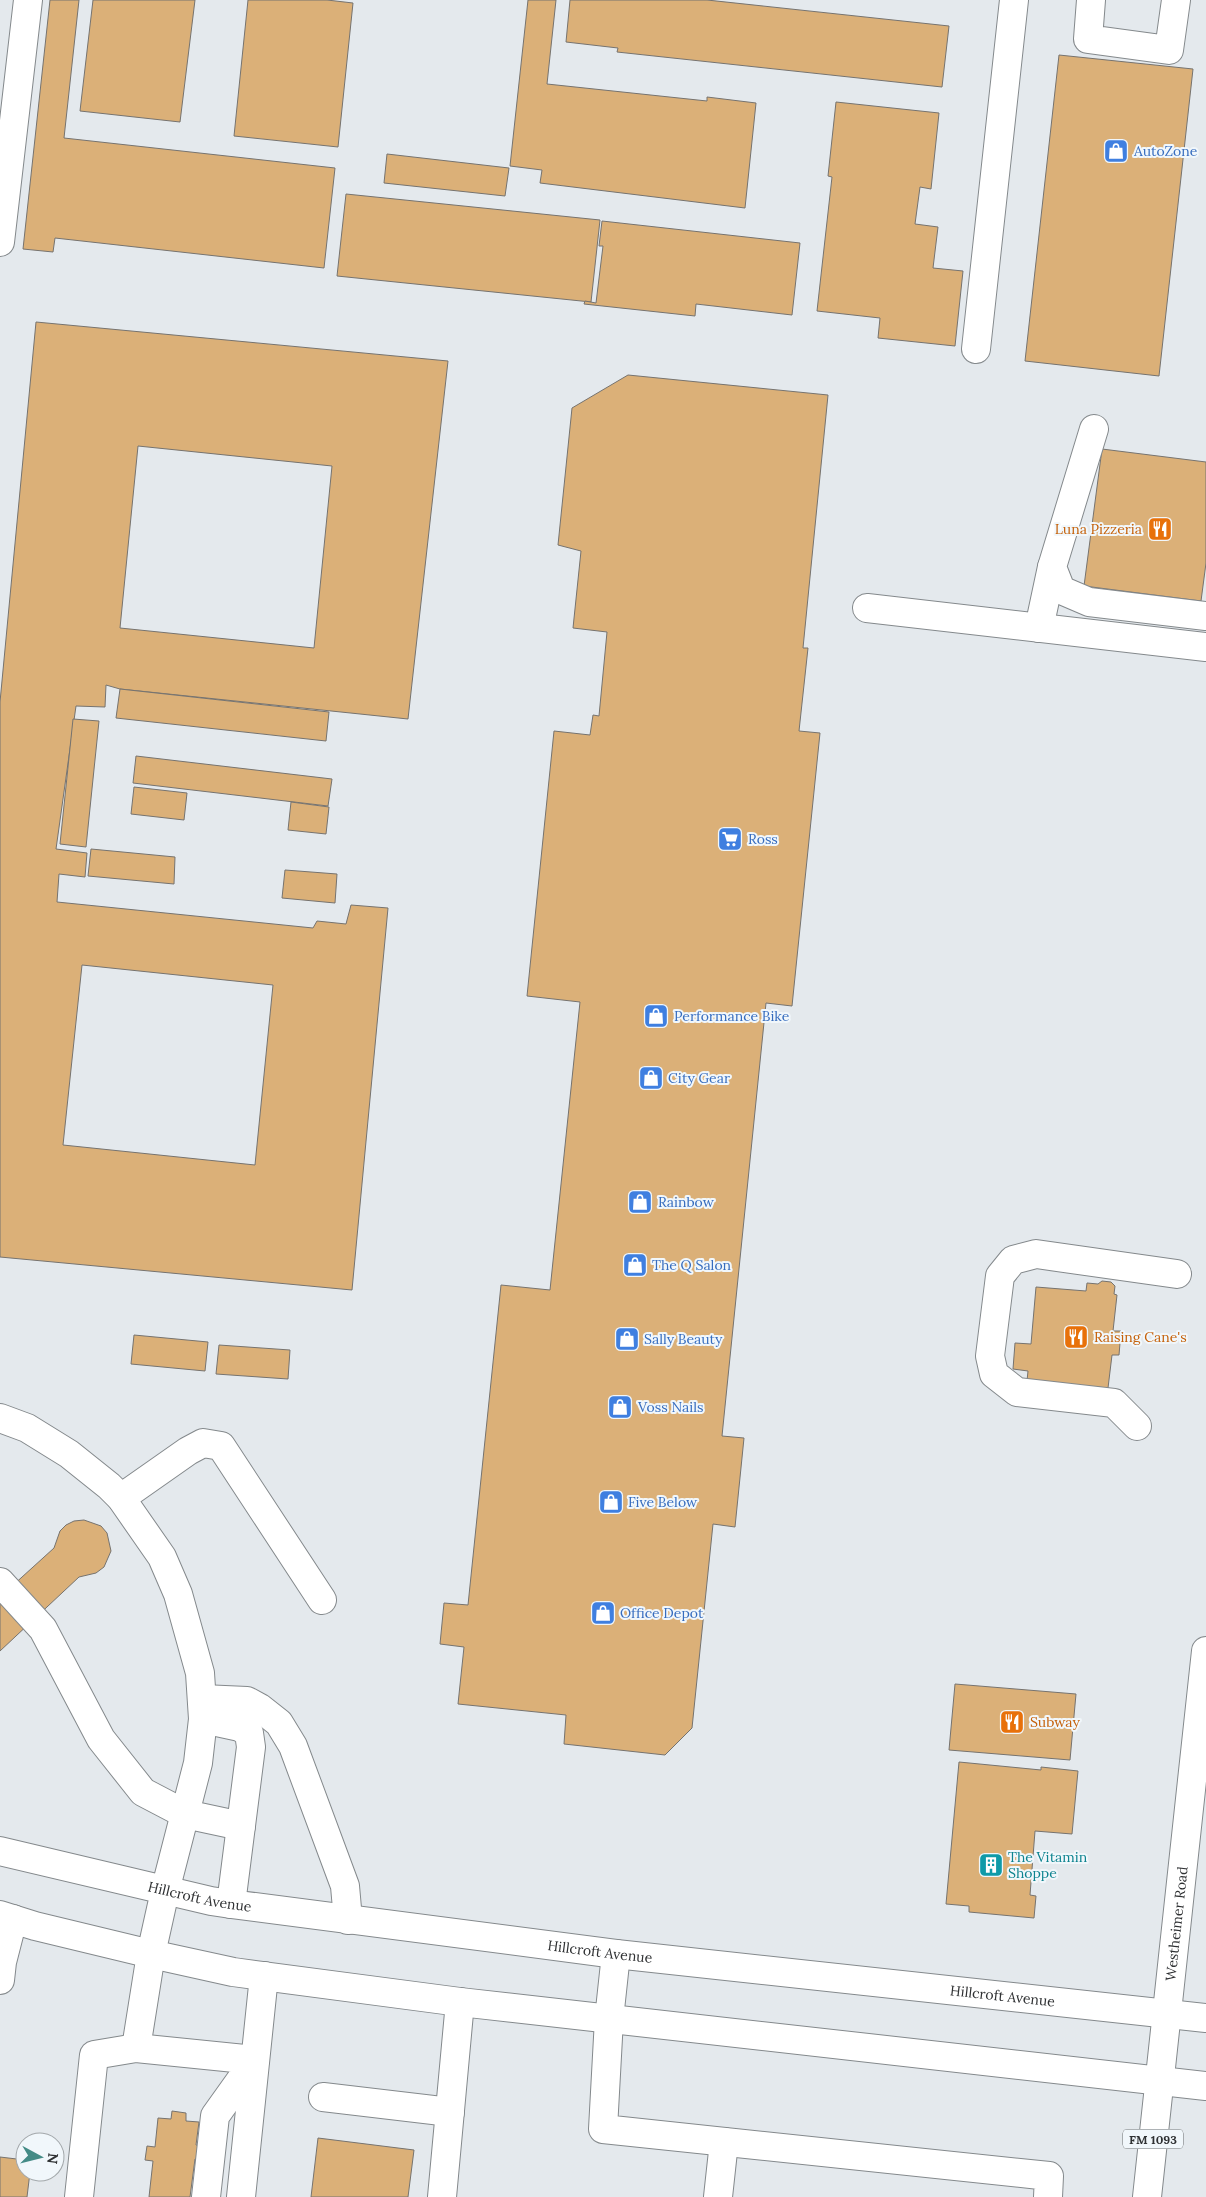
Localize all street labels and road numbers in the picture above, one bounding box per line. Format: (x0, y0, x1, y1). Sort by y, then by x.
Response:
street label: Westheimer Road (1161, 1865, 1192, 1982)
street label: Hillcroft Avenue (146, 1877, 253, 1916)
street label: Hillcroft Avenue (546, 1936, 654, 1967)
street label: Hillcroft Avenue (949, 1981, 1056, 2011)
road number: FM 1093 (1123, 2130, 1183, 2148)

